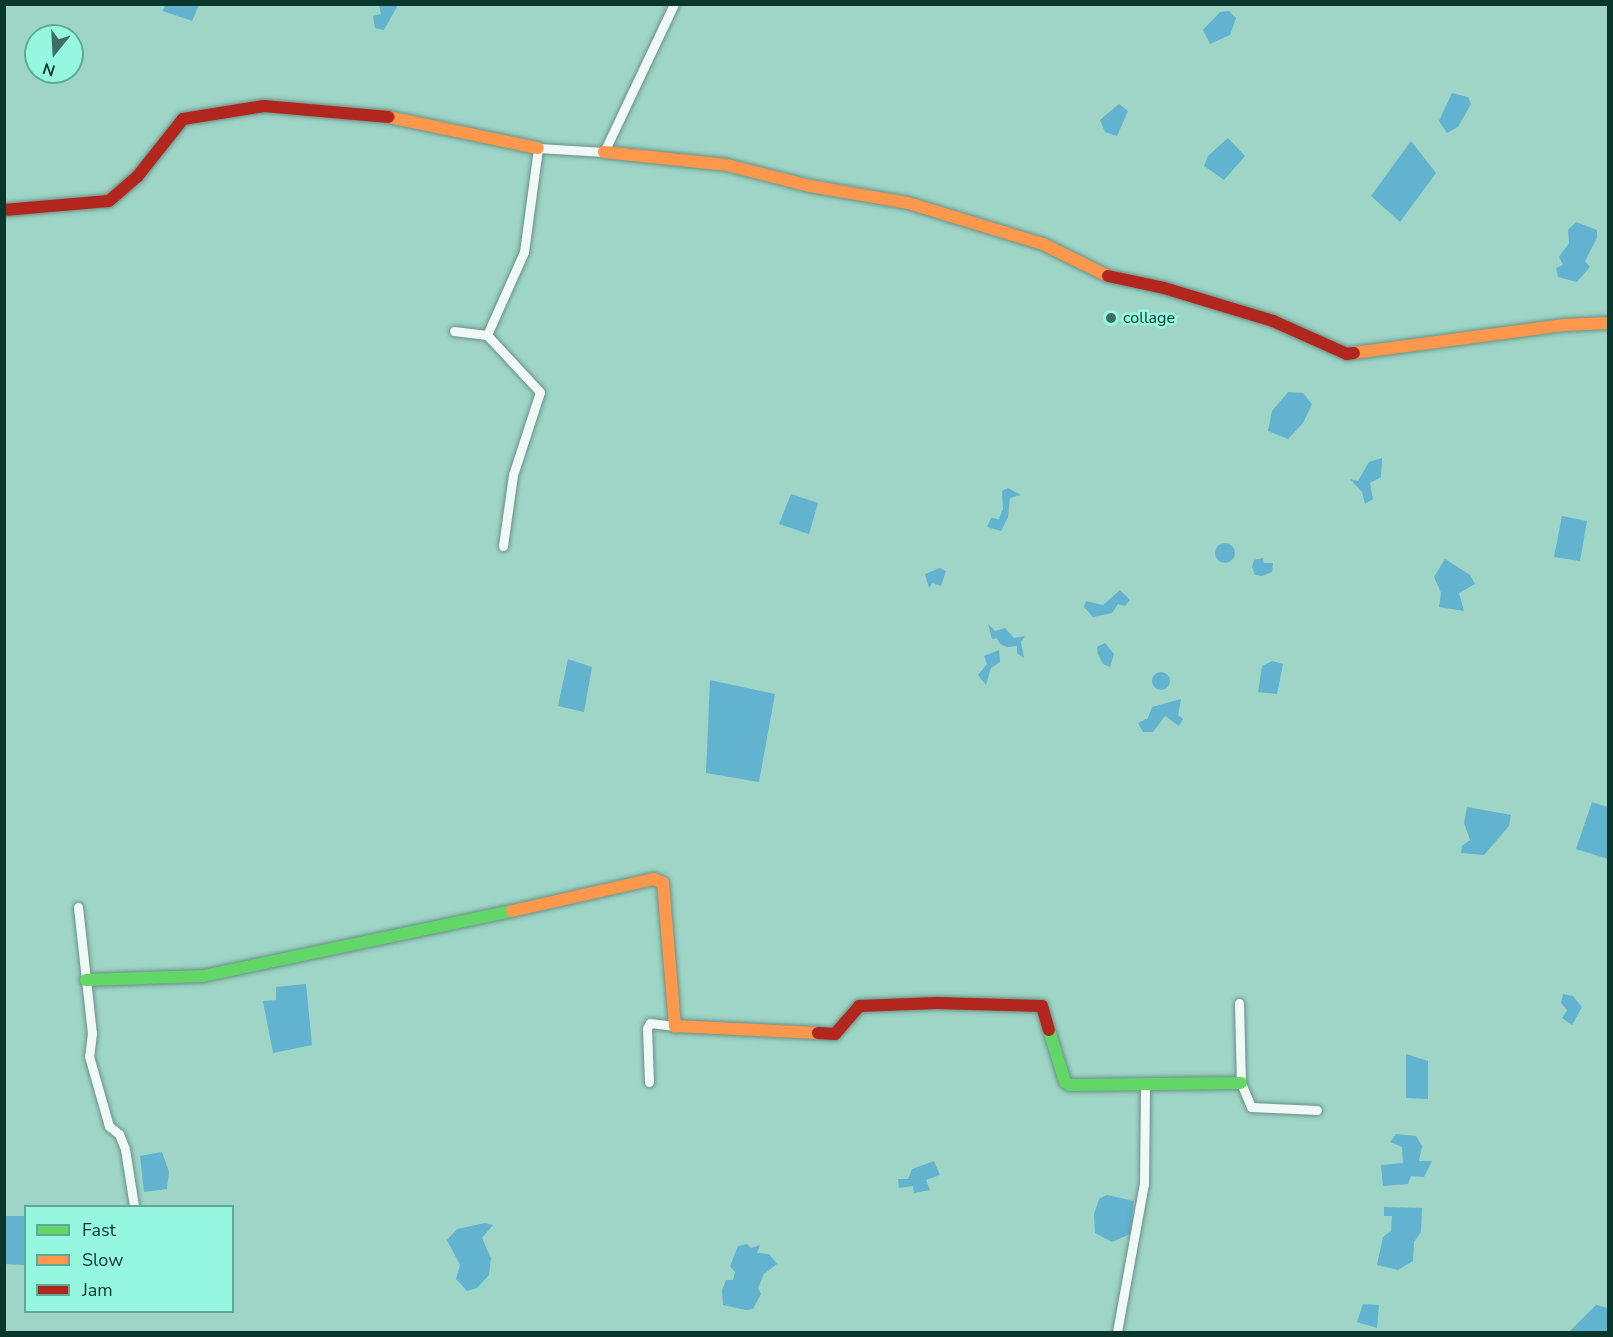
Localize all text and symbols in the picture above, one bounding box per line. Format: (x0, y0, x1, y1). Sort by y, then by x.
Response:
north arrow (24, 24, 84, 84)
text: N (40, 57, 58, 82)
place label: collage (1123, 308, 1175, 328)
marker: collage (1104, 311, 1118, 325)
legend (24, 1205, 234, 1313)
text: Fast (82, 1218, 116, 1242)
text: Slow (82, 1248, 123, 1272)
text: Jam (82, 1278, 113, 1302)

